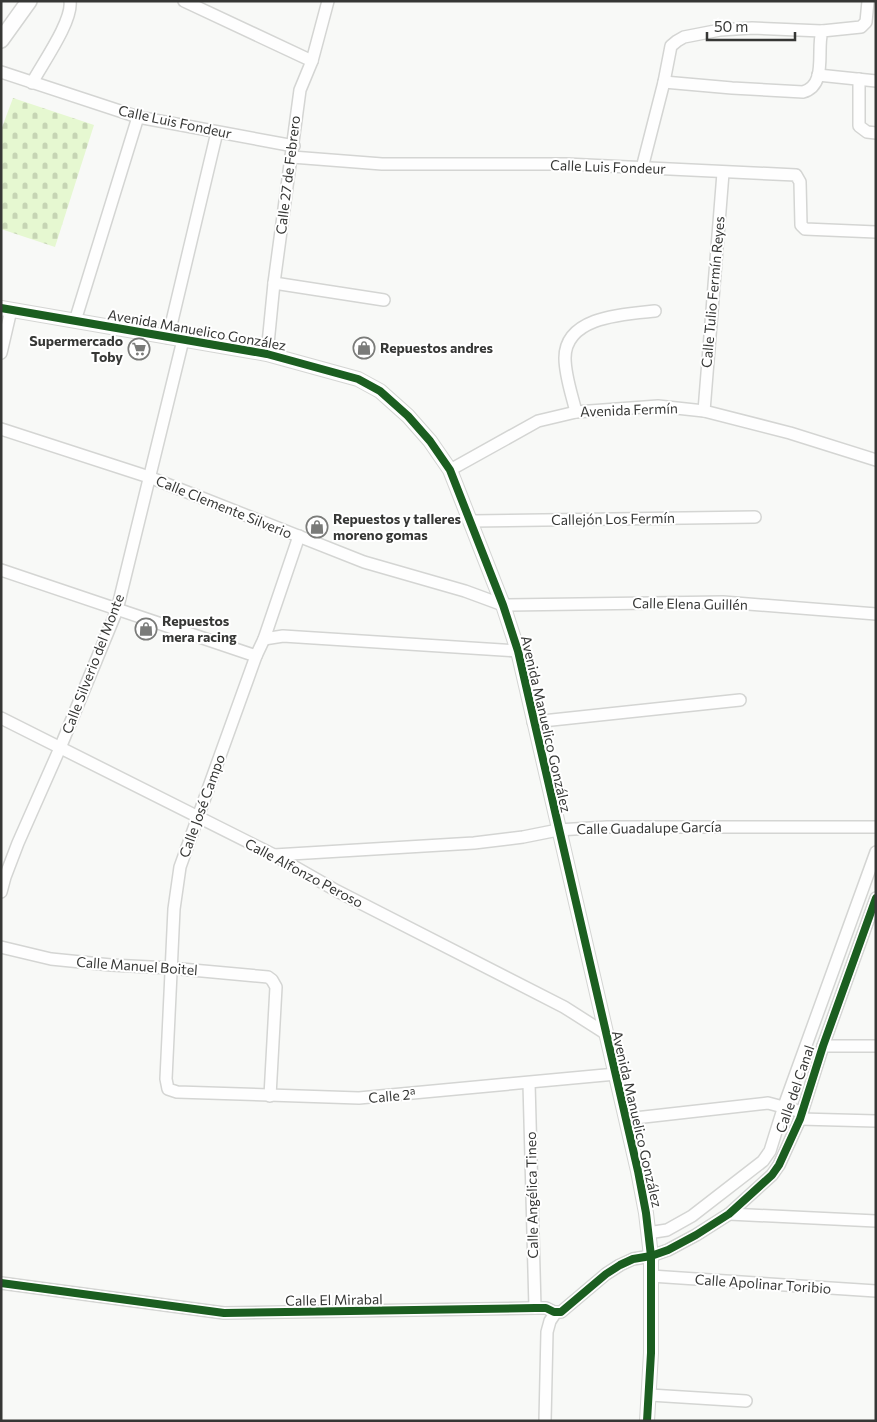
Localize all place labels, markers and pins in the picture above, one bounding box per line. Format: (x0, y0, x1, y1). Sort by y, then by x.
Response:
place label: Supermercado Toby (29, 332, 123, 365)
shop icon: Repuestos andres (352, 336, 376, 360)
supermarket icon: Supermercado Toby (127, 337, 151, 361)
place label: Repuestos andres (380, 339, 494, 356)
place label: Repuestos y talleres moreno gomas (333, 510, 462, 543)
shop icon: Repuestos y talleres moreno gomas (305, 515, 329, 539)
place label: Repuestos mera racing (162, 612, 237, 645)
shop icon: Repuestos mera racing (134, 617, 158, 641)

